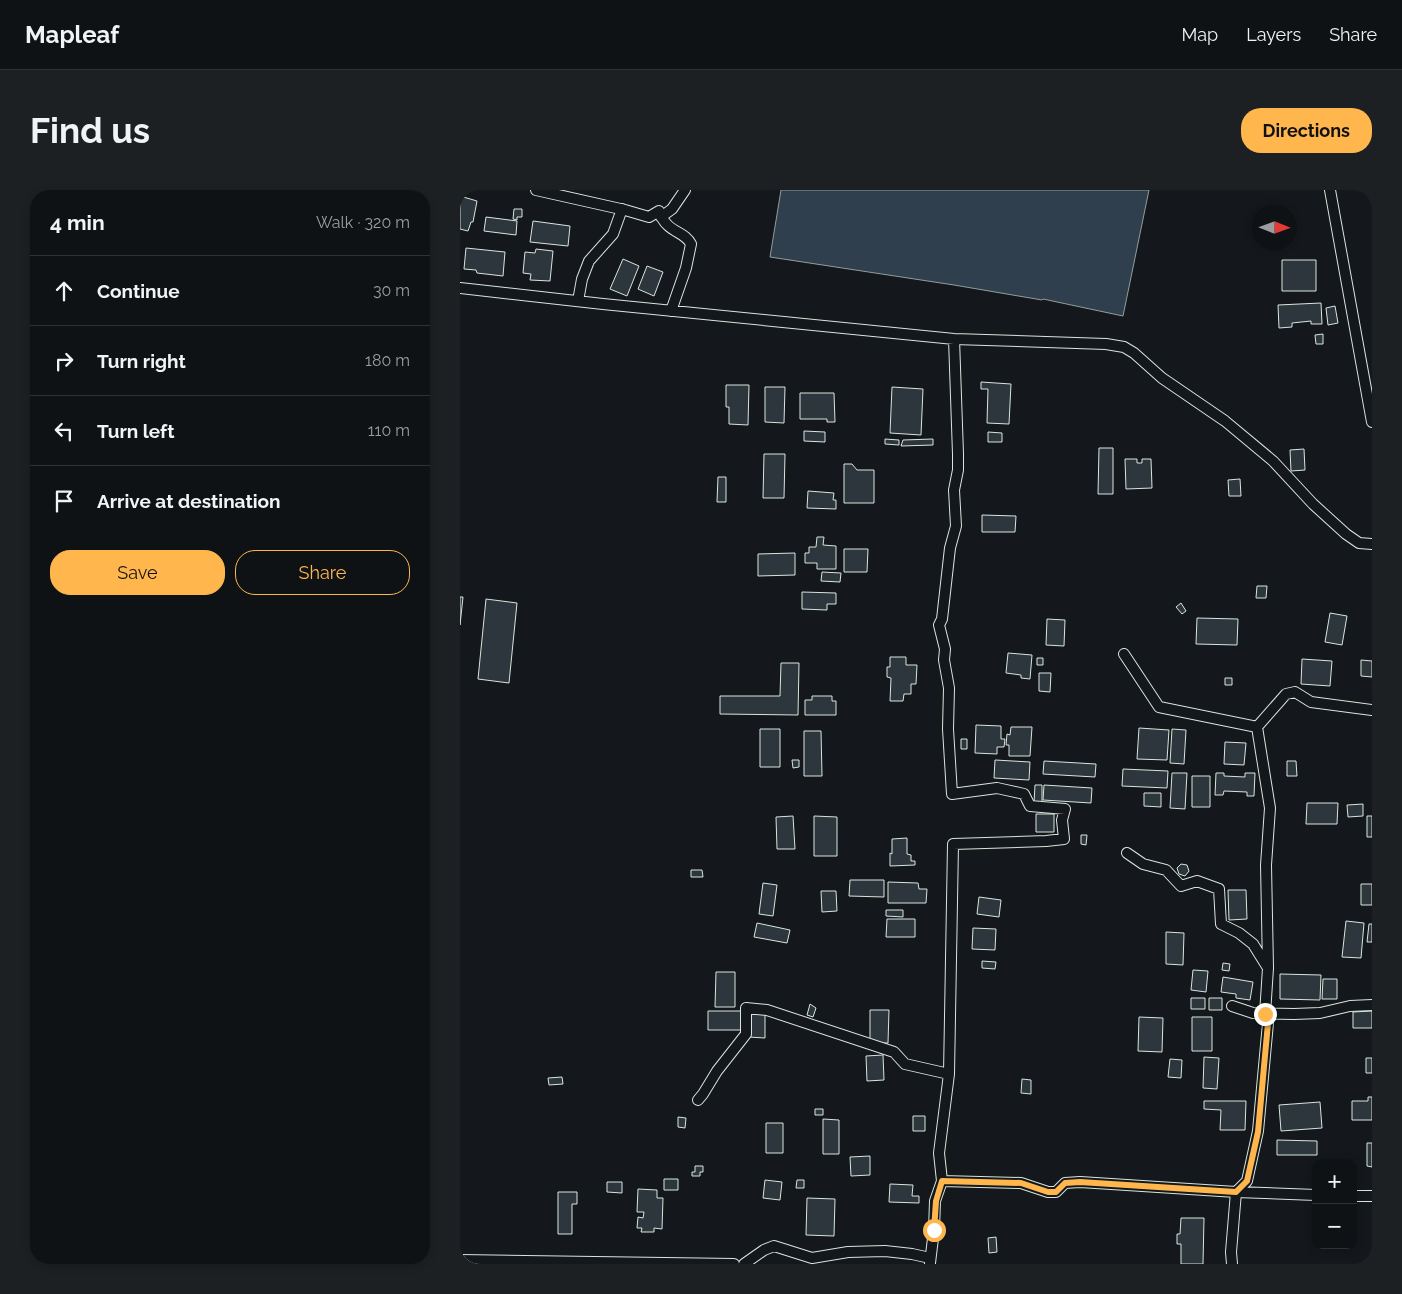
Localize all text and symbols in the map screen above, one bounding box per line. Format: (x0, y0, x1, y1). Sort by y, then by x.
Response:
text: Mapleaf (25, 20, 119, 49)
text: Map (1182, 24, 1218, 45)
text: Layers (1246, 24, 1301, 45)
text: Share (1329, 24, 1377, 45)
button: Directions (1241, 108, 1372, 153)
text: Find us (30, 110, 150, 151)
north arrow (1252, 205, 1297, 250)
text: 4 min (50, 210, 105, 235)
text: Walk · 320 m (316, 213, 410, 232)
icon: ahead (50, 277, 78, 305)
text: Continue (97, 280, 180, 302)
text: 30 m (373, 281, 410, 300)
icon: right (50, 347, 78, 375)
text: Turn right (97, 350, 186, 372)
text: 180 m (365, 351, 410, 370)
icon: left (50, 417, 78, 445)
text: Turn left (97, 420, 174, 442)
text: 110 m (368, 421, 410, 440)
icon: arrive (50, 487, 78, 515)
text: Arrive at destination (97, 490, 281, 512)
button: Save (50, 550, 225, 595)
button: Share (235, 550, 410, 595)
route end (1254, 1003, 1277, 1026)
map controls (1312, 1159, 1357, 1249)
button: + (1312, 1159, 1357, 1204)
button: − (1312, 1204, 1357, 1249)
route start (923, 1219, 946, 1242)

